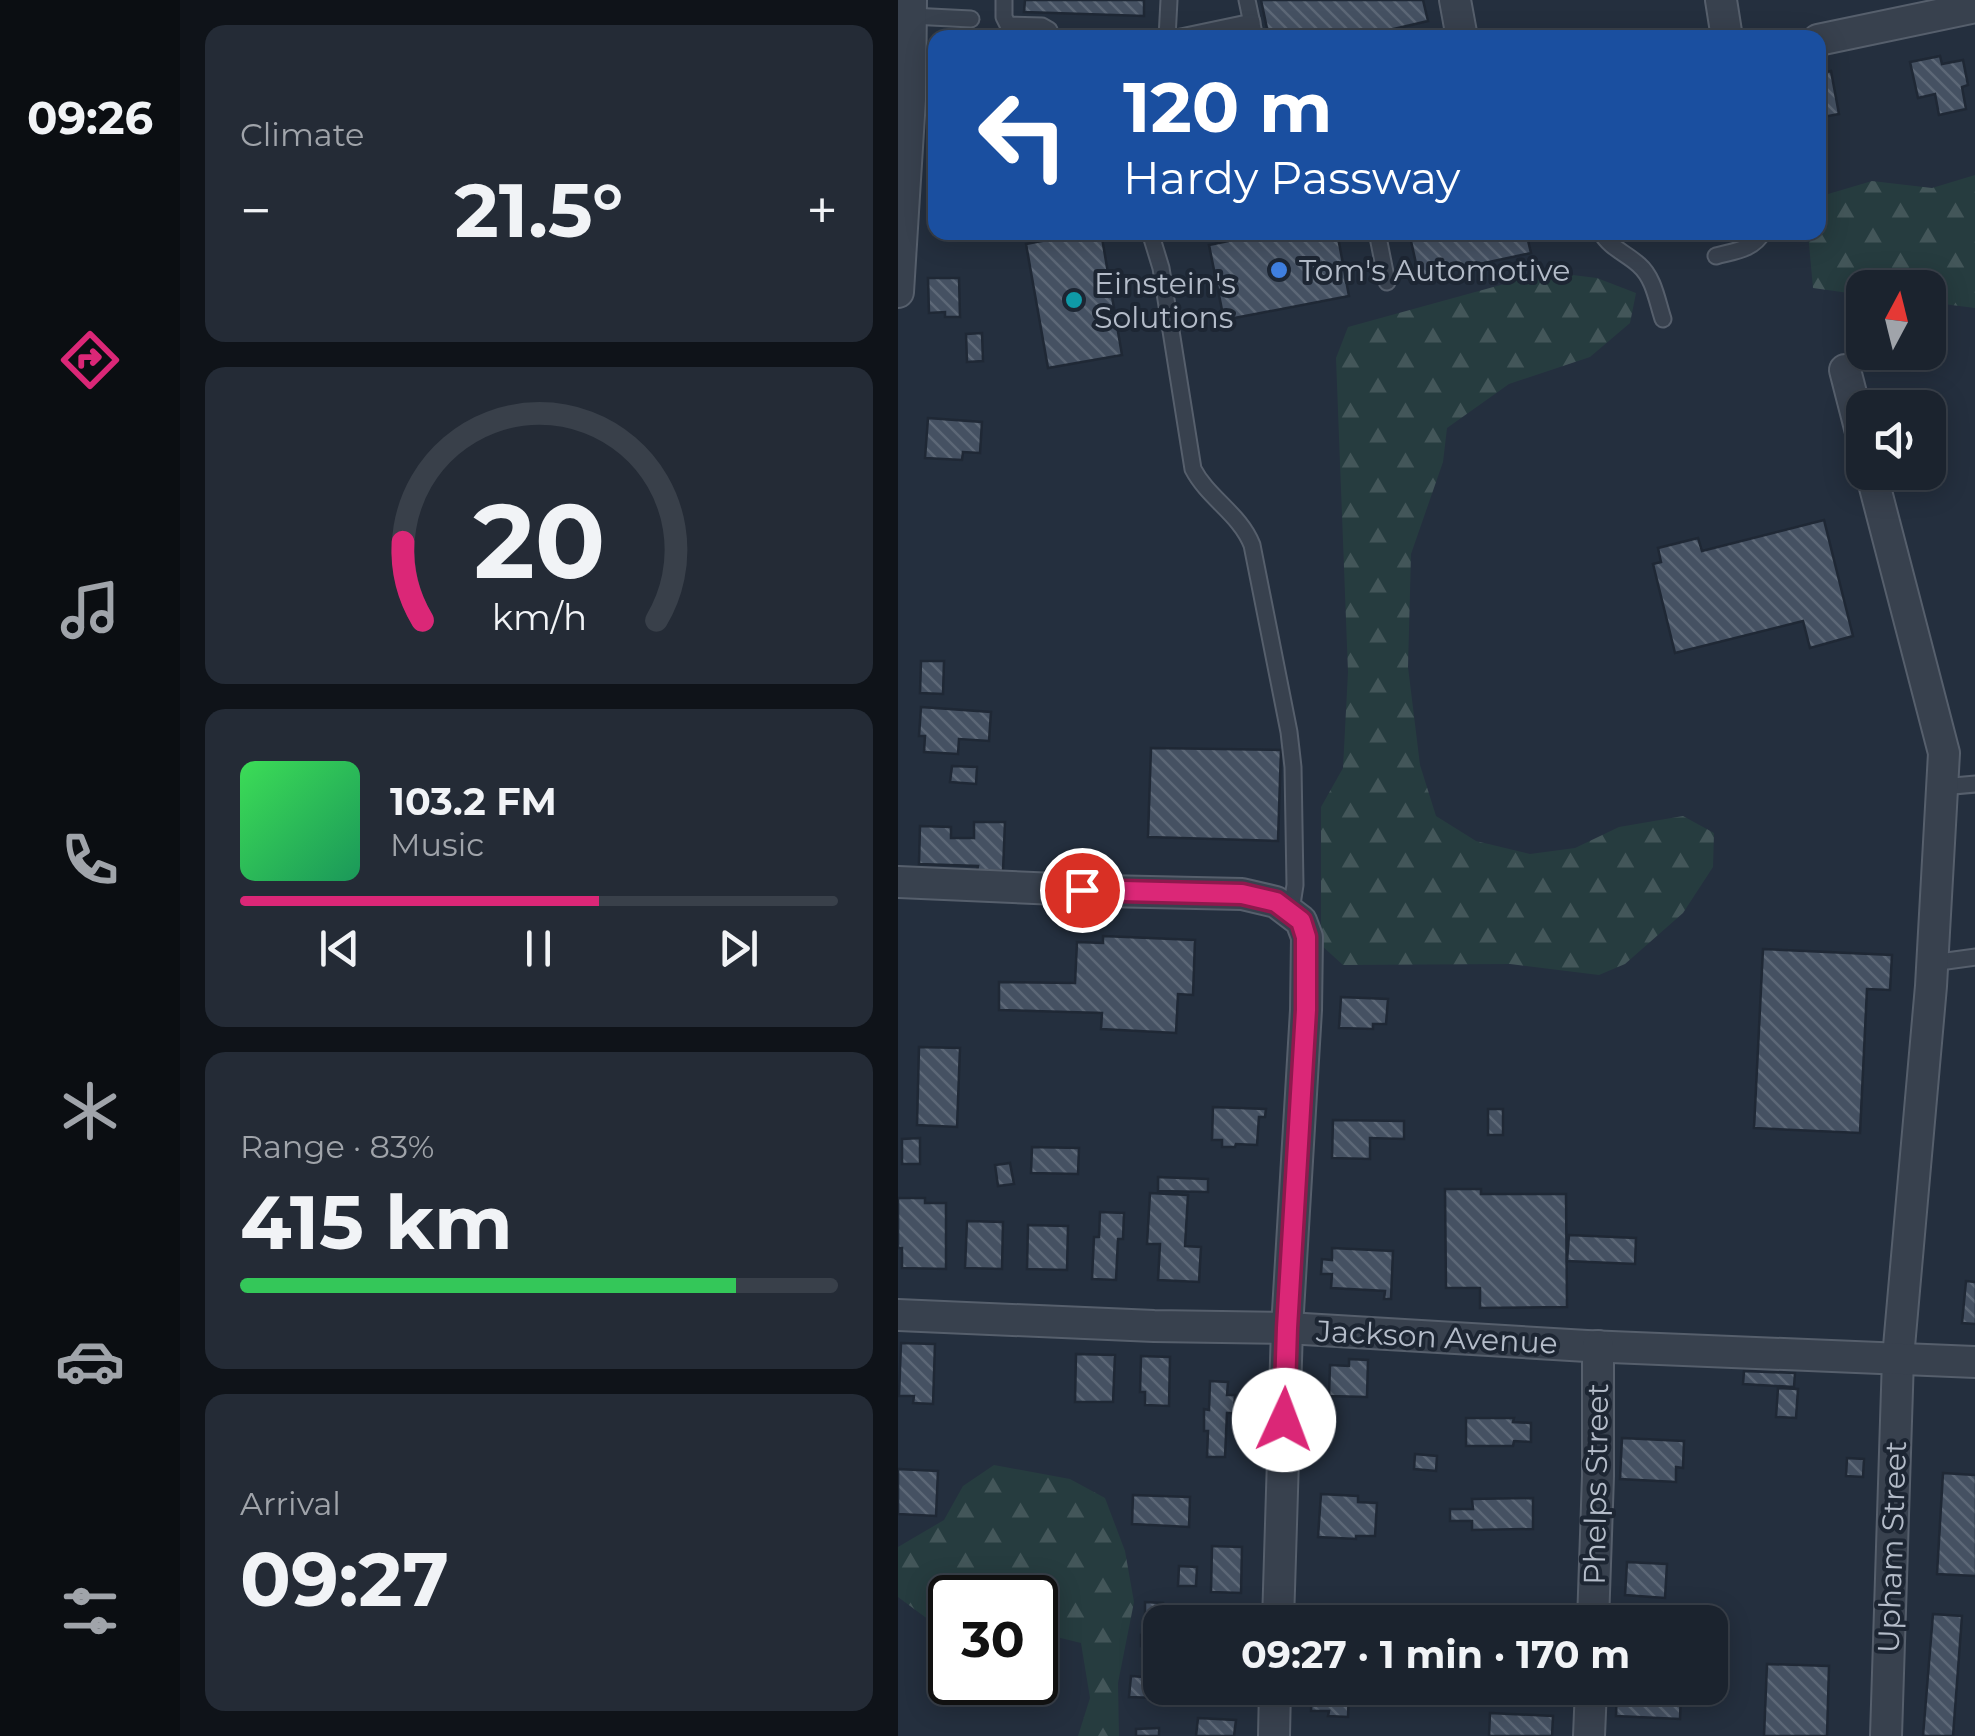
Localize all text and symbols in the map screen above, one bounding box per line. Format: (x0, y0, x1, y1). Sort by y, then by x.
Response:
text: 120 m (1123, 64, 1333, 150)
icon: left (958, 70, 1088, 200)
text: 09:26 (27, 90, 153, 145)
text: Climate (240, 115, 364, 154)
text: Hardy Passway (1123, 150, 1461, 205)
text: 21.5° (455, 164, 623, 256)
text: − (240, 177, 272, 244)
text: + (806, 177, 838, 244)
place label: Tom's Automotive (1299, 252, 1570, 289)
marker: Tom's Automotive (1268, 259, 1290, 281)
place label: Einstein's Solutions (1094, 265, 1236, 336)
north arrow (1846, 270, 1946, 370)
map controls (1846, 270, 1946, 490)
marker: Einstein's Solutions (1063, 289, 1085, 311)
icon: directions (55, 325, 125, 395)
button: sound (1846, 390, 1946, 490)
text: 20 (473, 477, 605, 604)
icon: music (55, 575, 125, 645)
text: km/h (491, 595, 587, 639)
text: 103.2 FM (390, 778, 557, 825)
icon: phone (55, 825, 125, 895)
text: Music (390, 825, 484, 864)
pin (1040, 848, 1125, 933)
icon: arrive (1055, 863, 1110, 918)
icon: previous (312, 921, 367, 976)
icon: pause (511, 921, 566, 976)
icon: next (711, 921, 766, 976)
icon: climate (55, 1076, 125, 1146)
text: Range · 83% (240, 1127, 434, 1166)
text: 415 km (240, 1176, 513, 1268)
street label: Jackson Avenue (1314, 1312, 1559, 1362)
icon: car (55, 1326, 125, 1396)
position arrow (1232, 1368, 1336, 1472)
street label: Phelps Street (1576, 1383, 1616, 1585)
street label: Upham Street (1870, 1440, 1914, 1654)
text: Arrival (240, 1484, 341, 1523)
text: 09:27 (240, 1533, 449, 1625)
speed limit sign: 30 (928, 1575, 1058, 1705)
icon: filters (55, 1576, 125, 1646)
text: 09:27 · 1 min · 170 m (1241, 1631, 1630, 1678)

